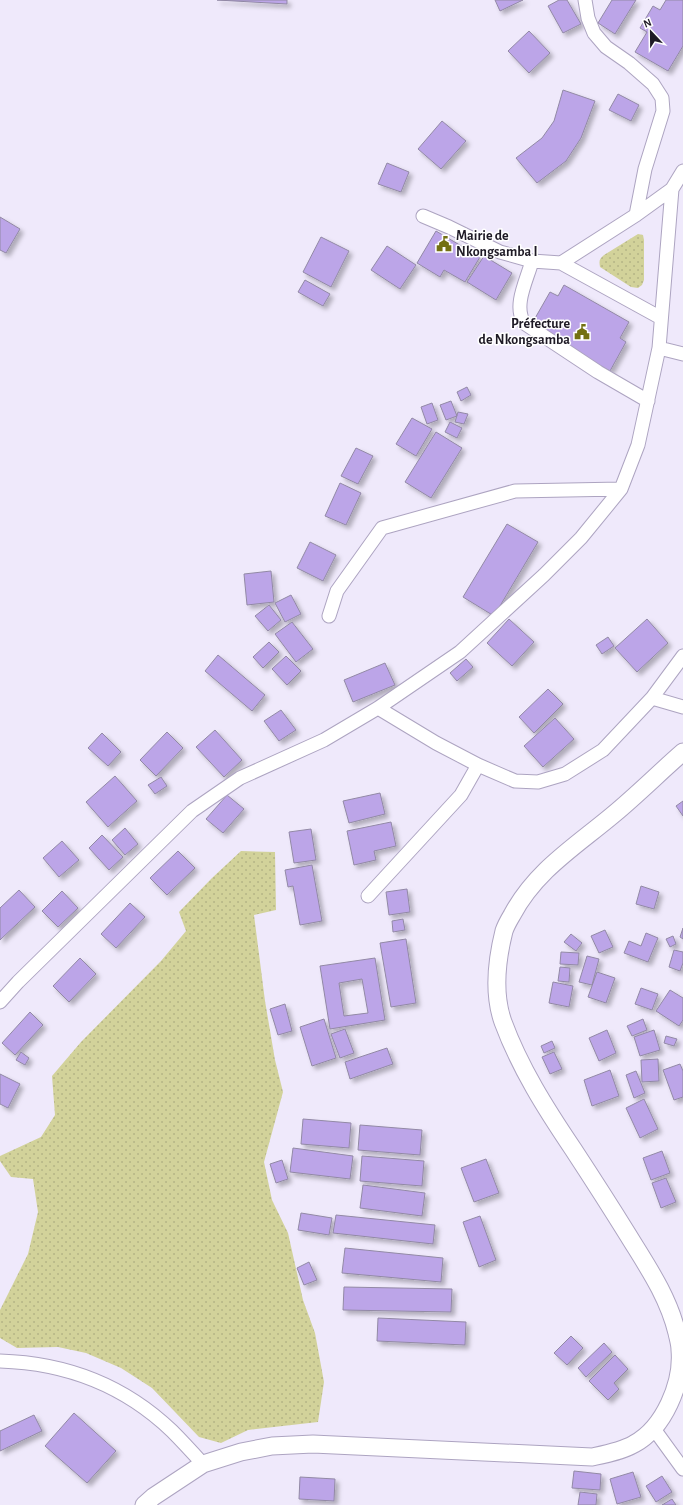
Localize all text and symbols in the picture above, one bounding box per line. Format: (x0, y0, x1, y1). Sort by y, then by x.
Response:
north arrow (631, 12, 671, 52)
text: N (642, 17, 653, 30)
place label: Mairie de Nkongsamba I (456, 229, 538, 259)
public building icon: Mairie de Nkongsamba I (435, 235, 453, 253)
place label: Préfecture de Nkongsamba (479, 317, 570, 347)
public building icon: Préfecture de Nkongsamba (573, 323, 591, 341)

